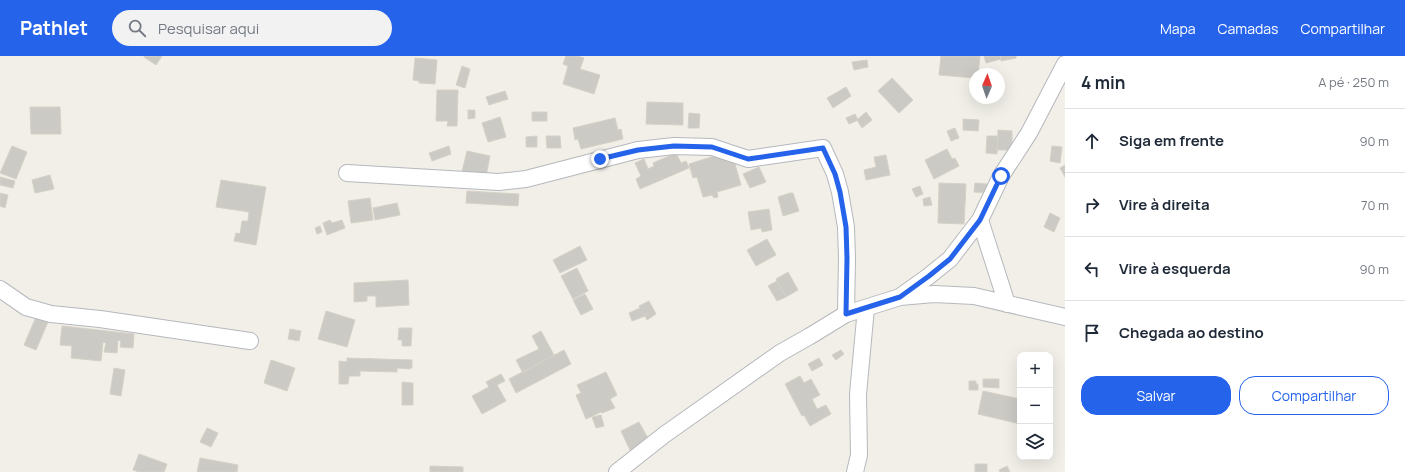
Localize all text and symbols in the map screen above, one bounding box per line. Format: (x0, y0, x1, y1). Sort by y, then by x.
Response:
search box (112, 10, 392, 46)
text: Pathlet (20, 15, 88, 41)
icon: search (126, 17, 148, 39)
text: Pesquisar aqui (158, 18, 259, 39)
text: Mapa (1160, 19, 1196, 38)
text: Camadas (1218, 19, 1278, 38)
text: Compartilhar (1300, 19, 1385, 38)
north arrow (969, 68, 1005, 104)
text: 4 min (1081, 71, 1125, 94)
text: A pé · 250 m (1318, 73, 1389, 91)
icon: ahead (1081, 130, 1103, 152)
text: Siga em frente (1119, 130, 1224, 151)
text: 90 m (1359, 132, 1389, 150)
route end (591, 150, 609, 168)
route start (992, 167, 1010, 185)
icon: right (1081, 194, 1103, 216)
text: Vire à direita (1119, 194, 1210, 215)
text: 70 m (1361, 196, 1389, 214)
icon: left (1081, 258, 1103, 280)
text: Vire à esquerda (1119, 258, 1231, 279)
text: 90 m (1359, 260, 1389, 278)
icon: arrive (1081, 322, 1103, 344)
text: Chegada ao destino (1119, 322, 1264, 343)
map controls (1017, 352, 1053, 460)
button: + (1017, 352, 1053, 388)
button: Salvar (1081, 376, 1231, 415)
button: Compartilhar (1239, 376, 1389, 415)
button: − (1017, 388, 1053, 424)
button: layers (1017, 424, 1053, 460)

